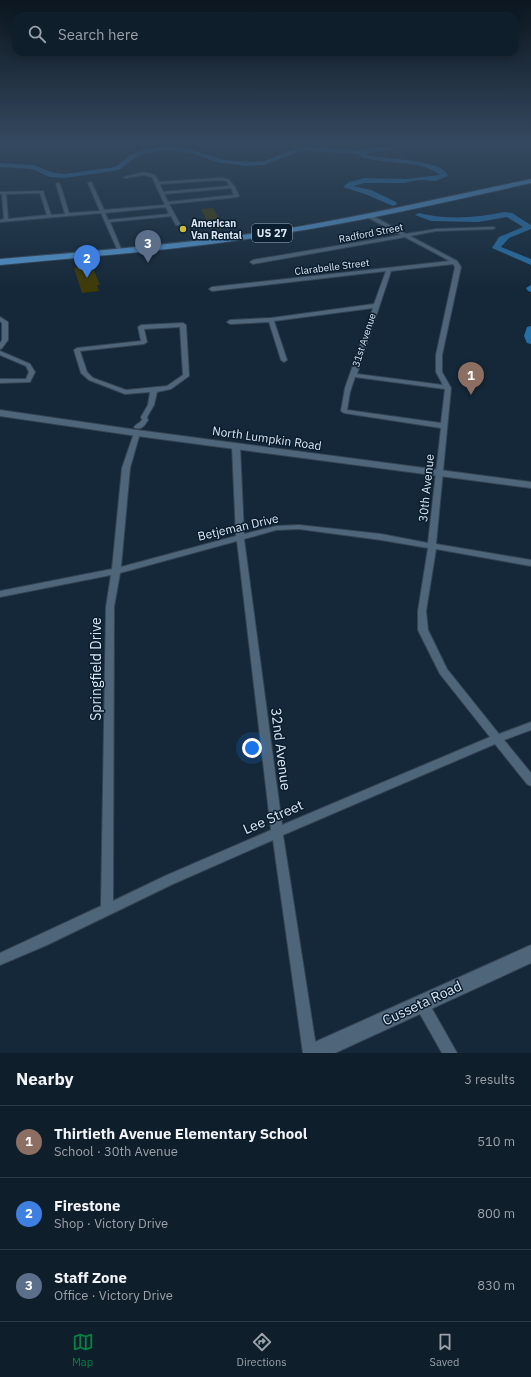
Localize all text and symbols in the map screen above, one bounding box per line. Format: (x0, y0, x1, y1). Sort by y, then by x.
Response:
search box (12, 12, 519, 56)
icon: search (26, 23, 48, 45)
text: Search here (58, 25, 138, 44)
place label: American Van Rental (191, 217, 242, 242)
street label: Radford Street (338, 220, 405, 246)
marker: American Van Rental (178, 224, 188, 234)
road number: US 27 (252, 224, 292, 242)
pin: 3 (135, 230, 161, 263)
pin: 2 (74, 245, 100, 278)
street label: Clarabelle Street (294, 256, 371, 278)
street label: 31st Avenue (349, 311, 379, 369)
pin: 1 (458, 362, 484, 395)
street label: North Lumpkin Road (211, 423, 323, 453)
street label: 30th Avenue (415, 453, 437, 523)
street label: Betjeman Drive (196, 510, 280, 544)
street label: Springfield Drive (87, 617, 105, 721)
street label: 32nd Avenue (267, 707, 295, 792)
your location (242, 738, 262, 758)
street label: Lee Street (240, 796, 306, 838)
street label: Cusseta Road (379, 977, 465, 1029)
text: Nearby (16, 1068, 74, 1090)
text: 3 results (464, 1071, 515, 1088)
text: Thirtieth Avenue Elementary School (54, 1124, 307, 1143)
text: 1 (25, 1133, 33, 1150)
text: 510 m (477, 1133, 515, 1150)
text: School · 30th Avenue (54, 1143, 178, 1160)
text: Firestone (54, 1196, 120, 1215)
text: 2 (25, 1205, 33, 1222)
text: 800 m (477, 1205, 515, 1222)
text: Shop · Victory Drive (54, 1215, 168, 1232)
text: Staff Zone (54, 1268, 127, 1287)
text: 3 (25, 1277, 33, 1294)
text: 830 m (477, 1277, 515, 1294)
text: Office · Victory Drive (54, 1287, 173, 1304)
tab: Map (72, 1331, 94, 1369)
tab: Directions (237, 1331, 287, 1369)
tab: Saved (430, 1331, 459, 1369)

